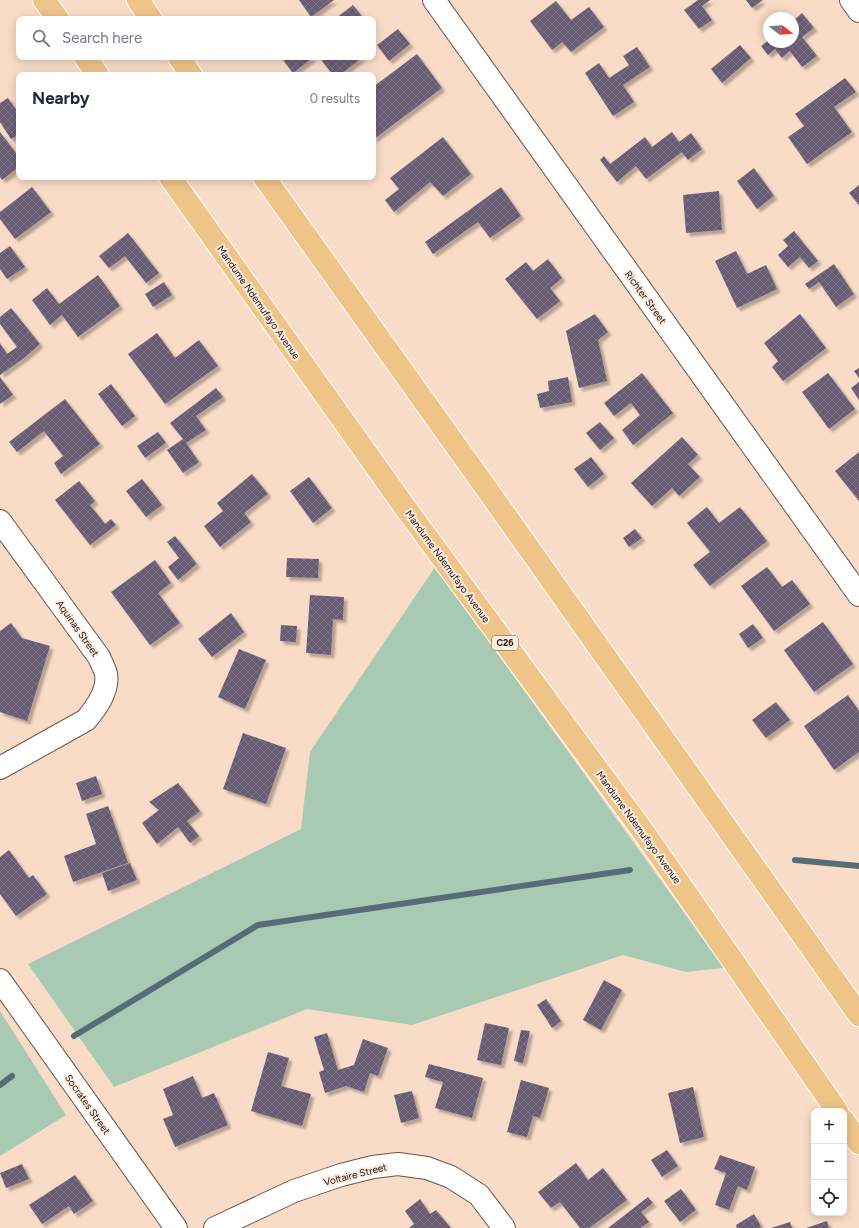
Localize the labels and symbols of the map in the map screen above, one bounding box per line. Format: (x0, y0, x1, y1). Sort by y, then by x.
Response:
north arrow (763, 12, 799, 48)
street label: Mandume Ndemufayo Avenue (214, 243, 303, 362)
street label: Richter Street (622, 268, 669, 327)
street label: Mandume Ndemufayo Avenue (402, 507, 493, 626)
street label: Aquinas Street (53, 597, 102, 659)
road number: C26 (492, 636, 518, 650)
street label: Mandume Ndemufayo Avenue (593, 768, 684, 887)
street label: Socrates Street (62, 1072, 113, 1137)
street label: Voltaire Street (322, 1160, 388, 1189)

